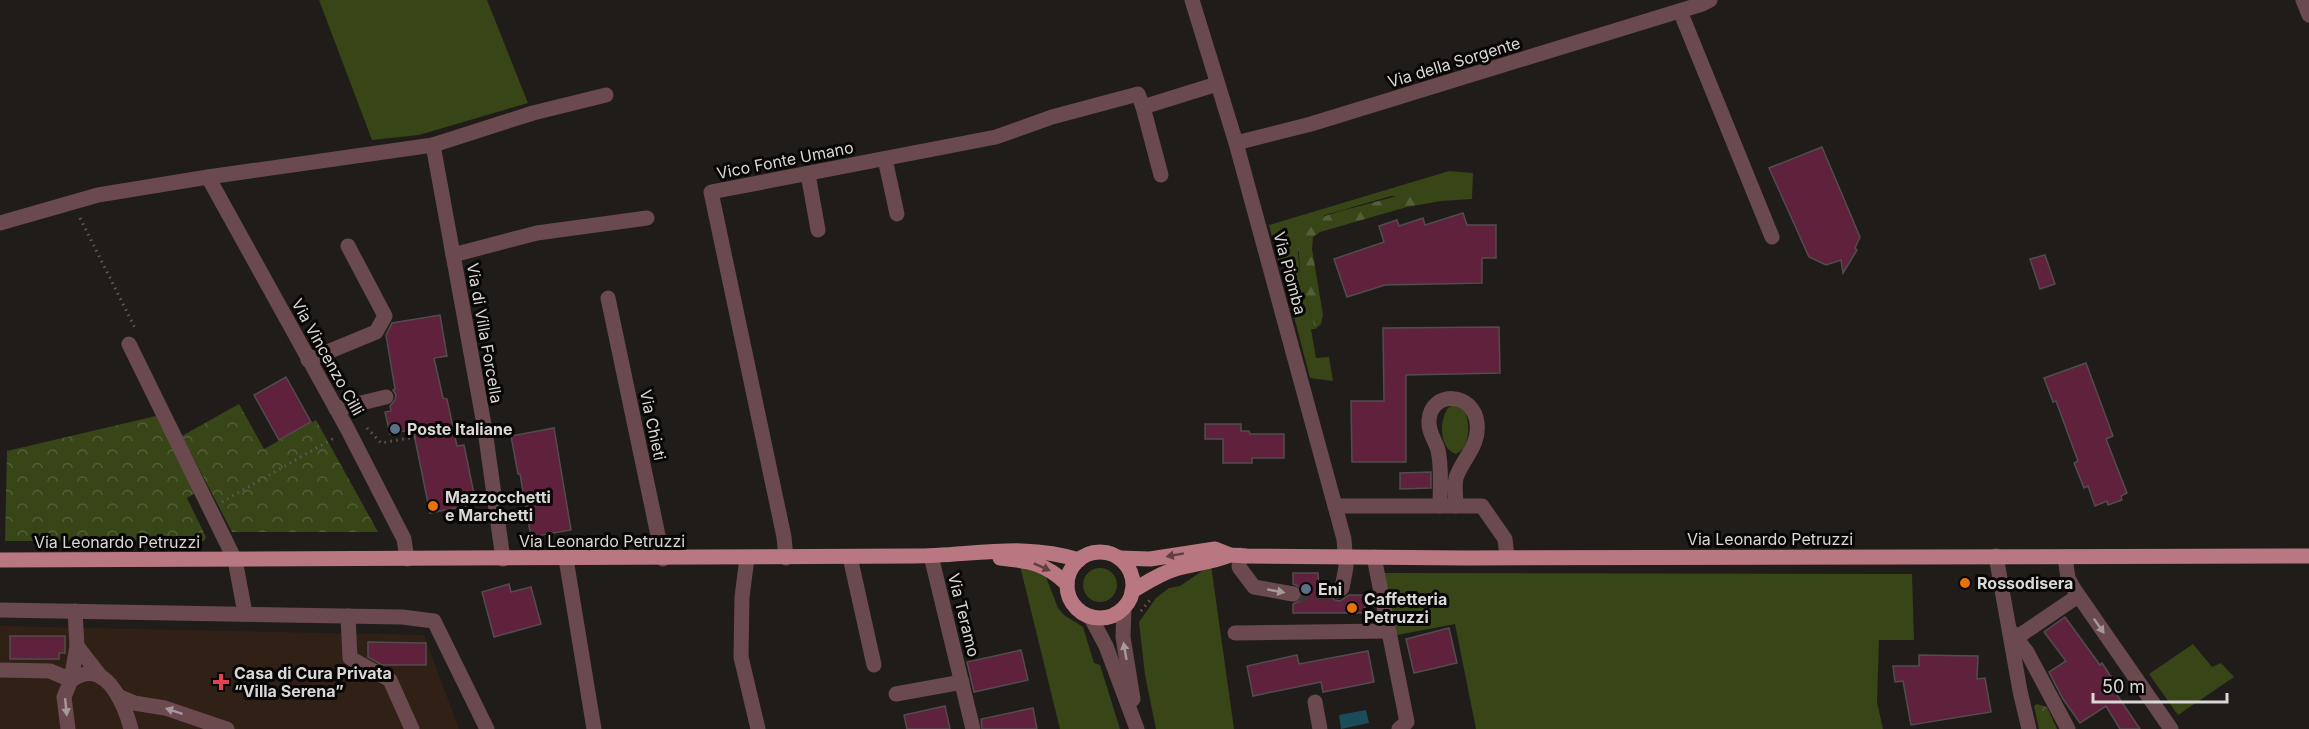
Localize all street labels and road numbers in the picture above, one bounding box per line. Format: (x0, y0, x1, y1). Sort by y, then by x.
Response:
street label: Via della Sorgente (1385, 32, 1523, 92)
street label: Vico Fonte Umano (715, 137, 855, 183)
street label: Via Piomba (1269, 229, 1311, 317)
street label: Via di Villa Forcella (463, 261, 507, 405)
street label: Via Vincenzo Cilli (288, 295, 368, 419)
street label: Via Chieti (636, 388, 670, 462)
street label: Via Leonardo Petruzzi (1687, 529, 1853, 549)
street label: Via Leonardo Petruzzi (519, 531, 685, 551)
street label: Via Leonardo Petruzzi (34, 532, 200, 552)
street label: Via Teramo (944, 571, 984, 659)

